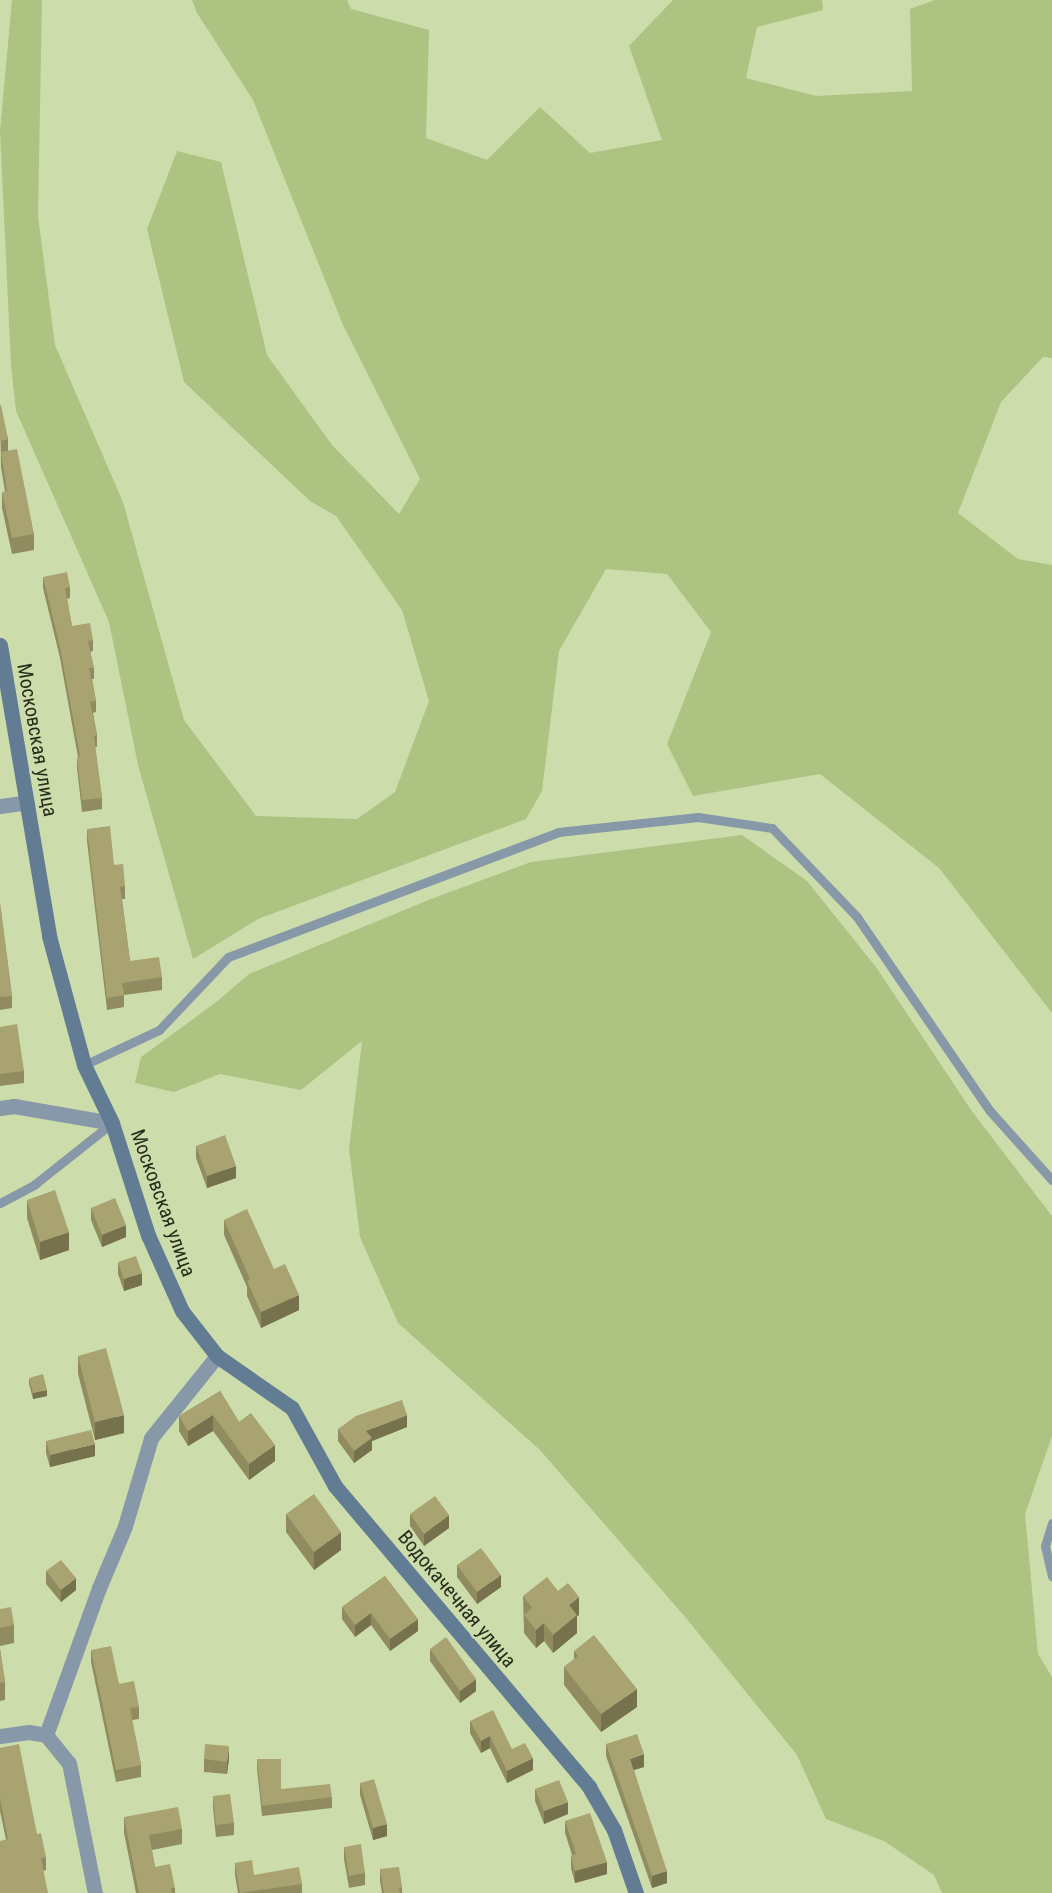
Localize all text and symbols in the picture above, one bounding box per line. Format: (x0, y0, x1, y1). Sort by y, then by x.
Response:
street label: Московская улица (12, 662, 62, 818)
street label: Московская улица (125, 1126, 201, 1280)
street label: Водокачечная улица (393, 1526, 521, 1672)

